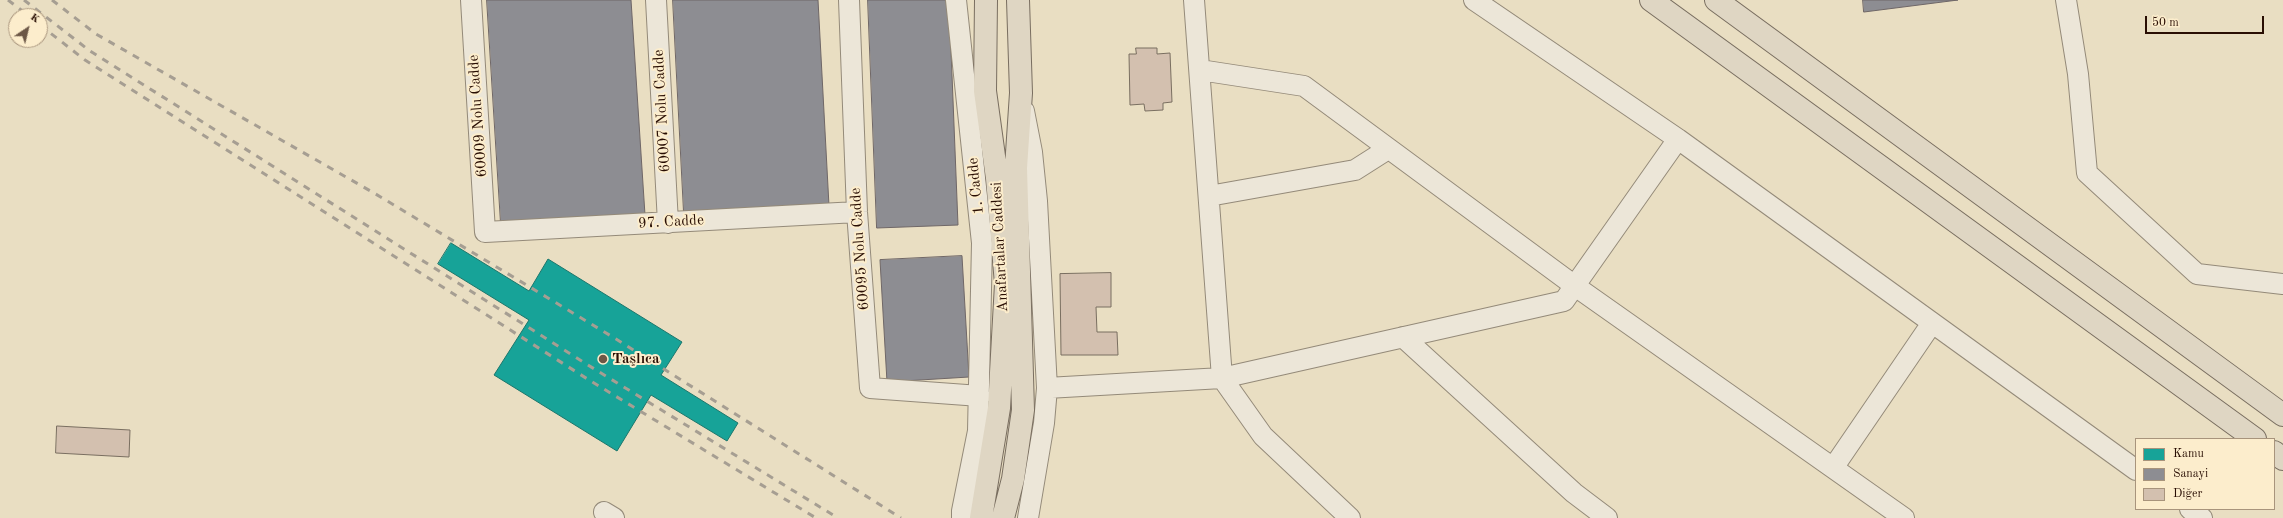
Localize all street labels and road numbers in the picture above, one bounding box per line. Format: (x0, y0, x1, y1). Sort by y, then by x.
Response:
street label: 60007 Nolu Cadde (650, 49, 674, 173)
street label: 60009 Nolu Cadde (465, 54, 491, 178)
street label: 1. Cadde (964, 157, 988, 215)
street label: Anafartalar Caddesi (988, 181, 1012, 313)
street label: 60095 Nolu Cadde (847, 187, 873, 311)
street label: 97. Cadde (638, 211, 704, 233)

